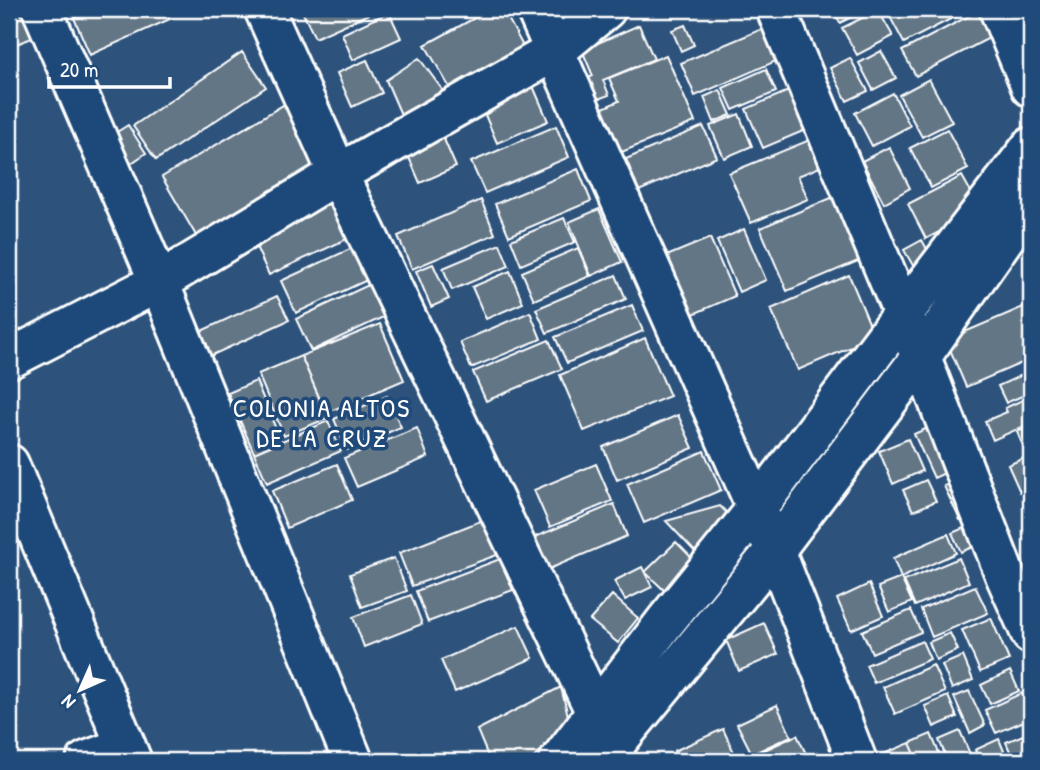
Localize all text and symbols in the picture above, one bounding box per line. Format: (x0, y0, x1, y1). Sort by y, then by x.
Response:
scale bar (49, 46, 170, 90)
text: 20 m (60, 55, 98, 84)
district label: COLONIA ALTOS DE LA CRUZ (233, 390, 411, 455)
north arrow (46, 654, 116, 724)
text: N (55, 689, 81, 715)

